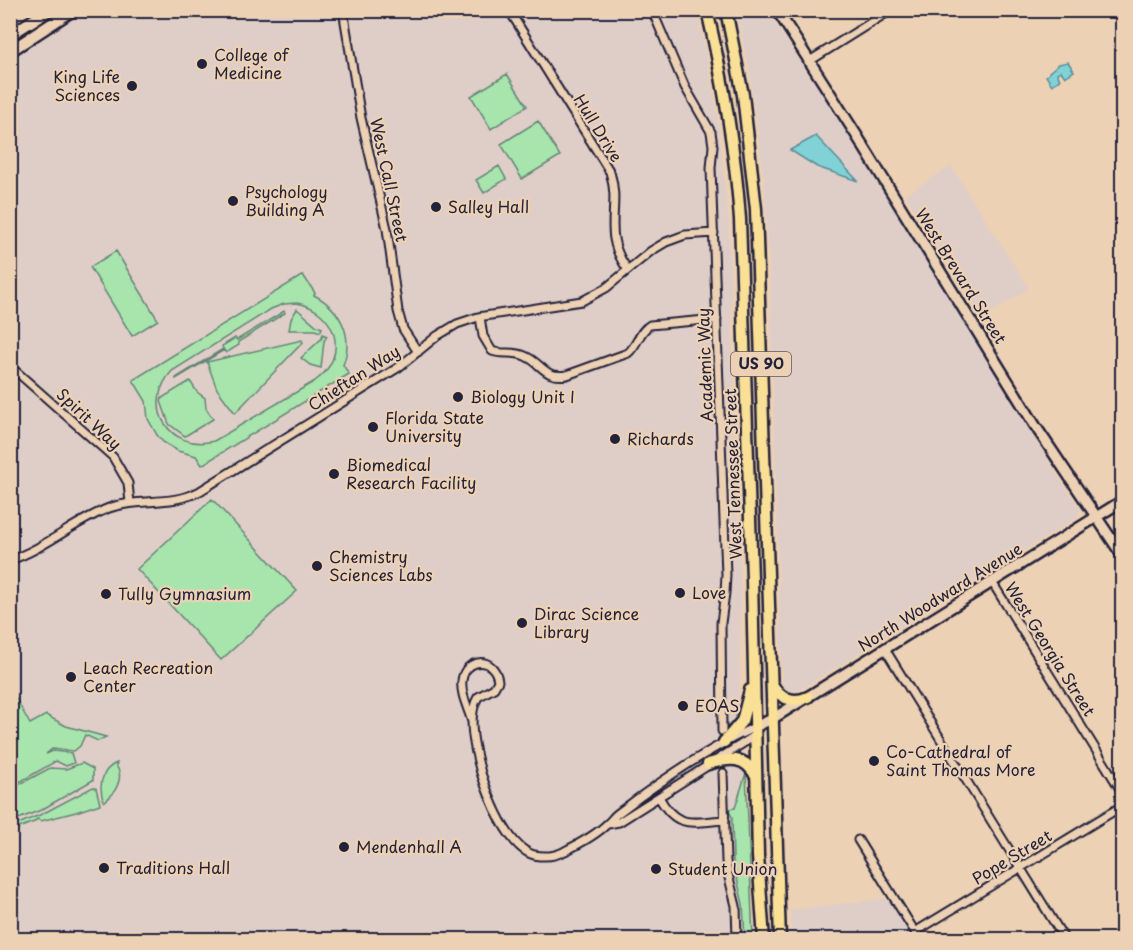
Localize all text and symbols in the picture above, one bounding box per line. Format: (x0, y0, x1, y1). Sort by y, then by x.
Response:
place label: College of Medicine (214, 42, 290, 84)
marker: College of Medicine (195, 57, 209, 71)
place label: King Life Sciences (53, 64, 120, 106)
marker: King Life Sciences (125, 79, 139, 93)
street label: Hull Drive (569, 89, 629, 166)
street label: West Call Street (365, 116, 415, 244)
place label: Psychology Building A (245, 179, 327, 221)
marker: Psychology Building A (226, 194, 240, 208)
place label: Salley Hall (448, 194, 529, 218)
marker: Salley Hall (429, 200, 443, 214)
street label: West Brevard Street (910, 203, 1014, 348)
street label: Academic Way (690, 307, 718, 423)
street label: Chieftan Way (303, 338, 404, 416)
road number: US 90 (731, 352, 791, 376)
street label: Spirit Way (52, 382, 128, 455)
place label: Biology Unit I (470, 384, 575, 408)
street label: West Tennessee Street (717, 388, 747, 560)
marker: Biology Unit I (451, 390, 465, 404)
place label: Florida State University (385, 405, 484, 447)
marker: Florida State University (366, 420, 380, 434)
place label: Richards (627, 426, 694, 450)
marker: Richards (608, 432, 622, 446)
place label: Biomedical Research Facility (346, 452, 476, 494)
marker: Biomedical Research Facility (327, 467, 341, 481)
street label: North Woodward Avenue (853, 536, 1026, 657)
place label: Chemistry Sciences Labs (329, 544, 433, 586)
marker: Chemistry Sciences Labs (310, 559, 324, 573)
street label: West Georgia Street (1000, 577, 1102, 721)
place label: Love (692, 580, 726, 604)
place label: Tully Gymnasium (118, 581, 251, 605)
marker: Love (673, 586, 687, 600)
marker: Tully Gymnasium (99, 587, 113, 601)
place label: Dirac Science Library (534, 601, 639, 643)
marker: Dirac Science Library (515, 616, 529, 630)
place label: Leach Recreation Center (83, 655, 213, 697)
marker: Leach Recreation Center (64, 670, 78, 684)
place label: EOAS (695, 693, 740, 717)
marker: EOAS (676, 699, 690, 713)
place label: Co-Cathedral of Saint Thomas More (886, 739, 1035, 781)
marker: Co-Cathedral of Saint Thomas More (867, 754, 881, 768)
street label: Pope Street (967, 823, 1056, 889)
place label: Mendenhall A (356, 834, 462, 858)
marker: Mendenhall A (337, 840, 351, 854)
place label: Traditions Hall (116, 855, 230, 879)
place label: Student Union (668, 856, 777, 880)
marker: Traditions Hall (97, 861, 111, 875)
marker: Student Union (649, 862, 663, 876)

